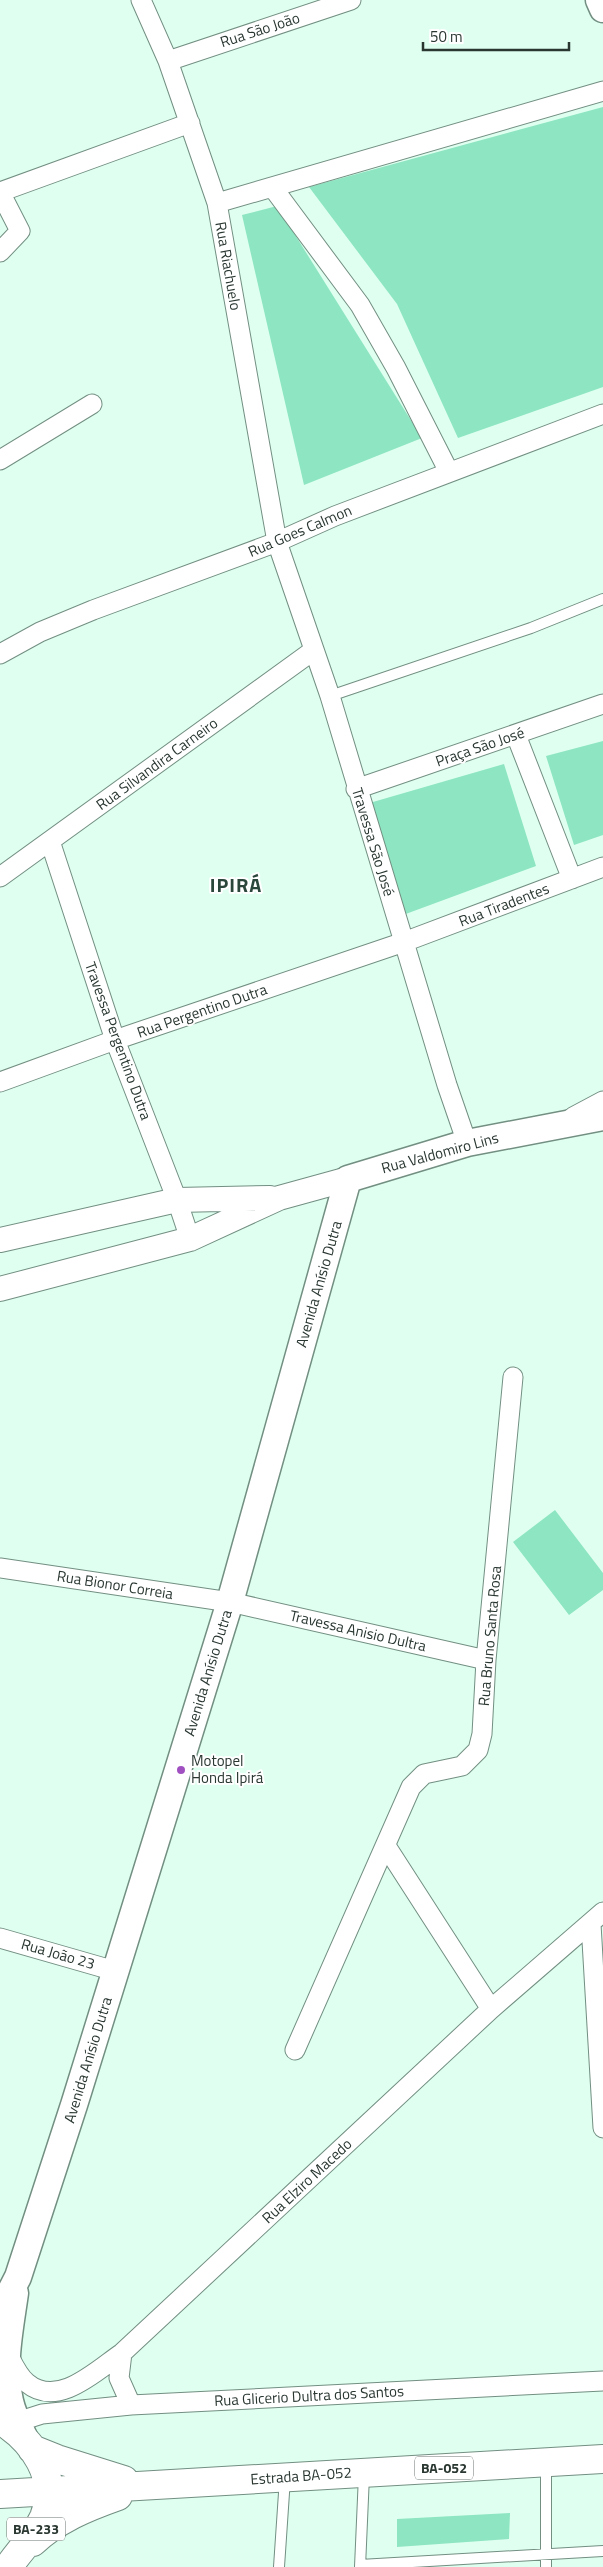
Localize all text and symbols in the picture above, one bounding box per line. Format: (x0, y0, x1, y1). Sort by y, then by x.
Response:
street label: Rua São João (217, 6, 303, 53)
scale bar (423, 20, 569, 52)
text: 50 m (430, 25, 463, 48)
street label: Rua Riachuelo (209, 220, 248, 312)
street label: Rua Goes Calmon (244, 498, 355, 563)
street label: Rua Silvandira Carneiro (91, 711, 222, 816)
street label: Praça São José (432, 721, 527, 772)
street label: Travessa São José (346, 785, 401, 899)
district label: IPIRÁ (210, 869, 262, 900)
street label: Rua Tiradentes (455, 877, 552, 932)
street label: Travessa Pergentino Dutra (79, 958, 158, 1124)
street label: Rua Pergentino Dutra (134, 977, 270, 1044)
street label: Rua Valdomiro Lins (379, 1126, 501, 1179)
street label: Avenida Anísio Dutra (289, 1217, 348, 1350)
street label: Rua Bionor Correia (55, 1564, 175, 1605)
street label: Rua Bruno Santa Rosa (472, 1564, 507, 1707)
street label: Travessa Anisio Dultra (288, 1604, 429, 1658)
street label: Avenida Anísio Dutra (177, 1606, 238, 1739)
place label: Motopel Honda Ipirá (191, 1749, 264, 1789)
marker: Motopel Honda Ipirá (175, 1764, 187, 1776)
street label: Rua João 23 (19, 1932, 98, 1975)
street label: Avenida Anísio Dutra (57, 1993, 118, 2126)
street label: Rua Elziro Macedo (256, 2133, 357, 2229)
street label: Rua Glicerio Dultra dos Santos (213, 2379, 404, 2412)
road number: BA-052 (415, 2456, 473, 2480)
street label: Estrada BA-052 (249, 2460, 352, 2491)
road number: BA-233 (7, 2518, 65, 2540)

